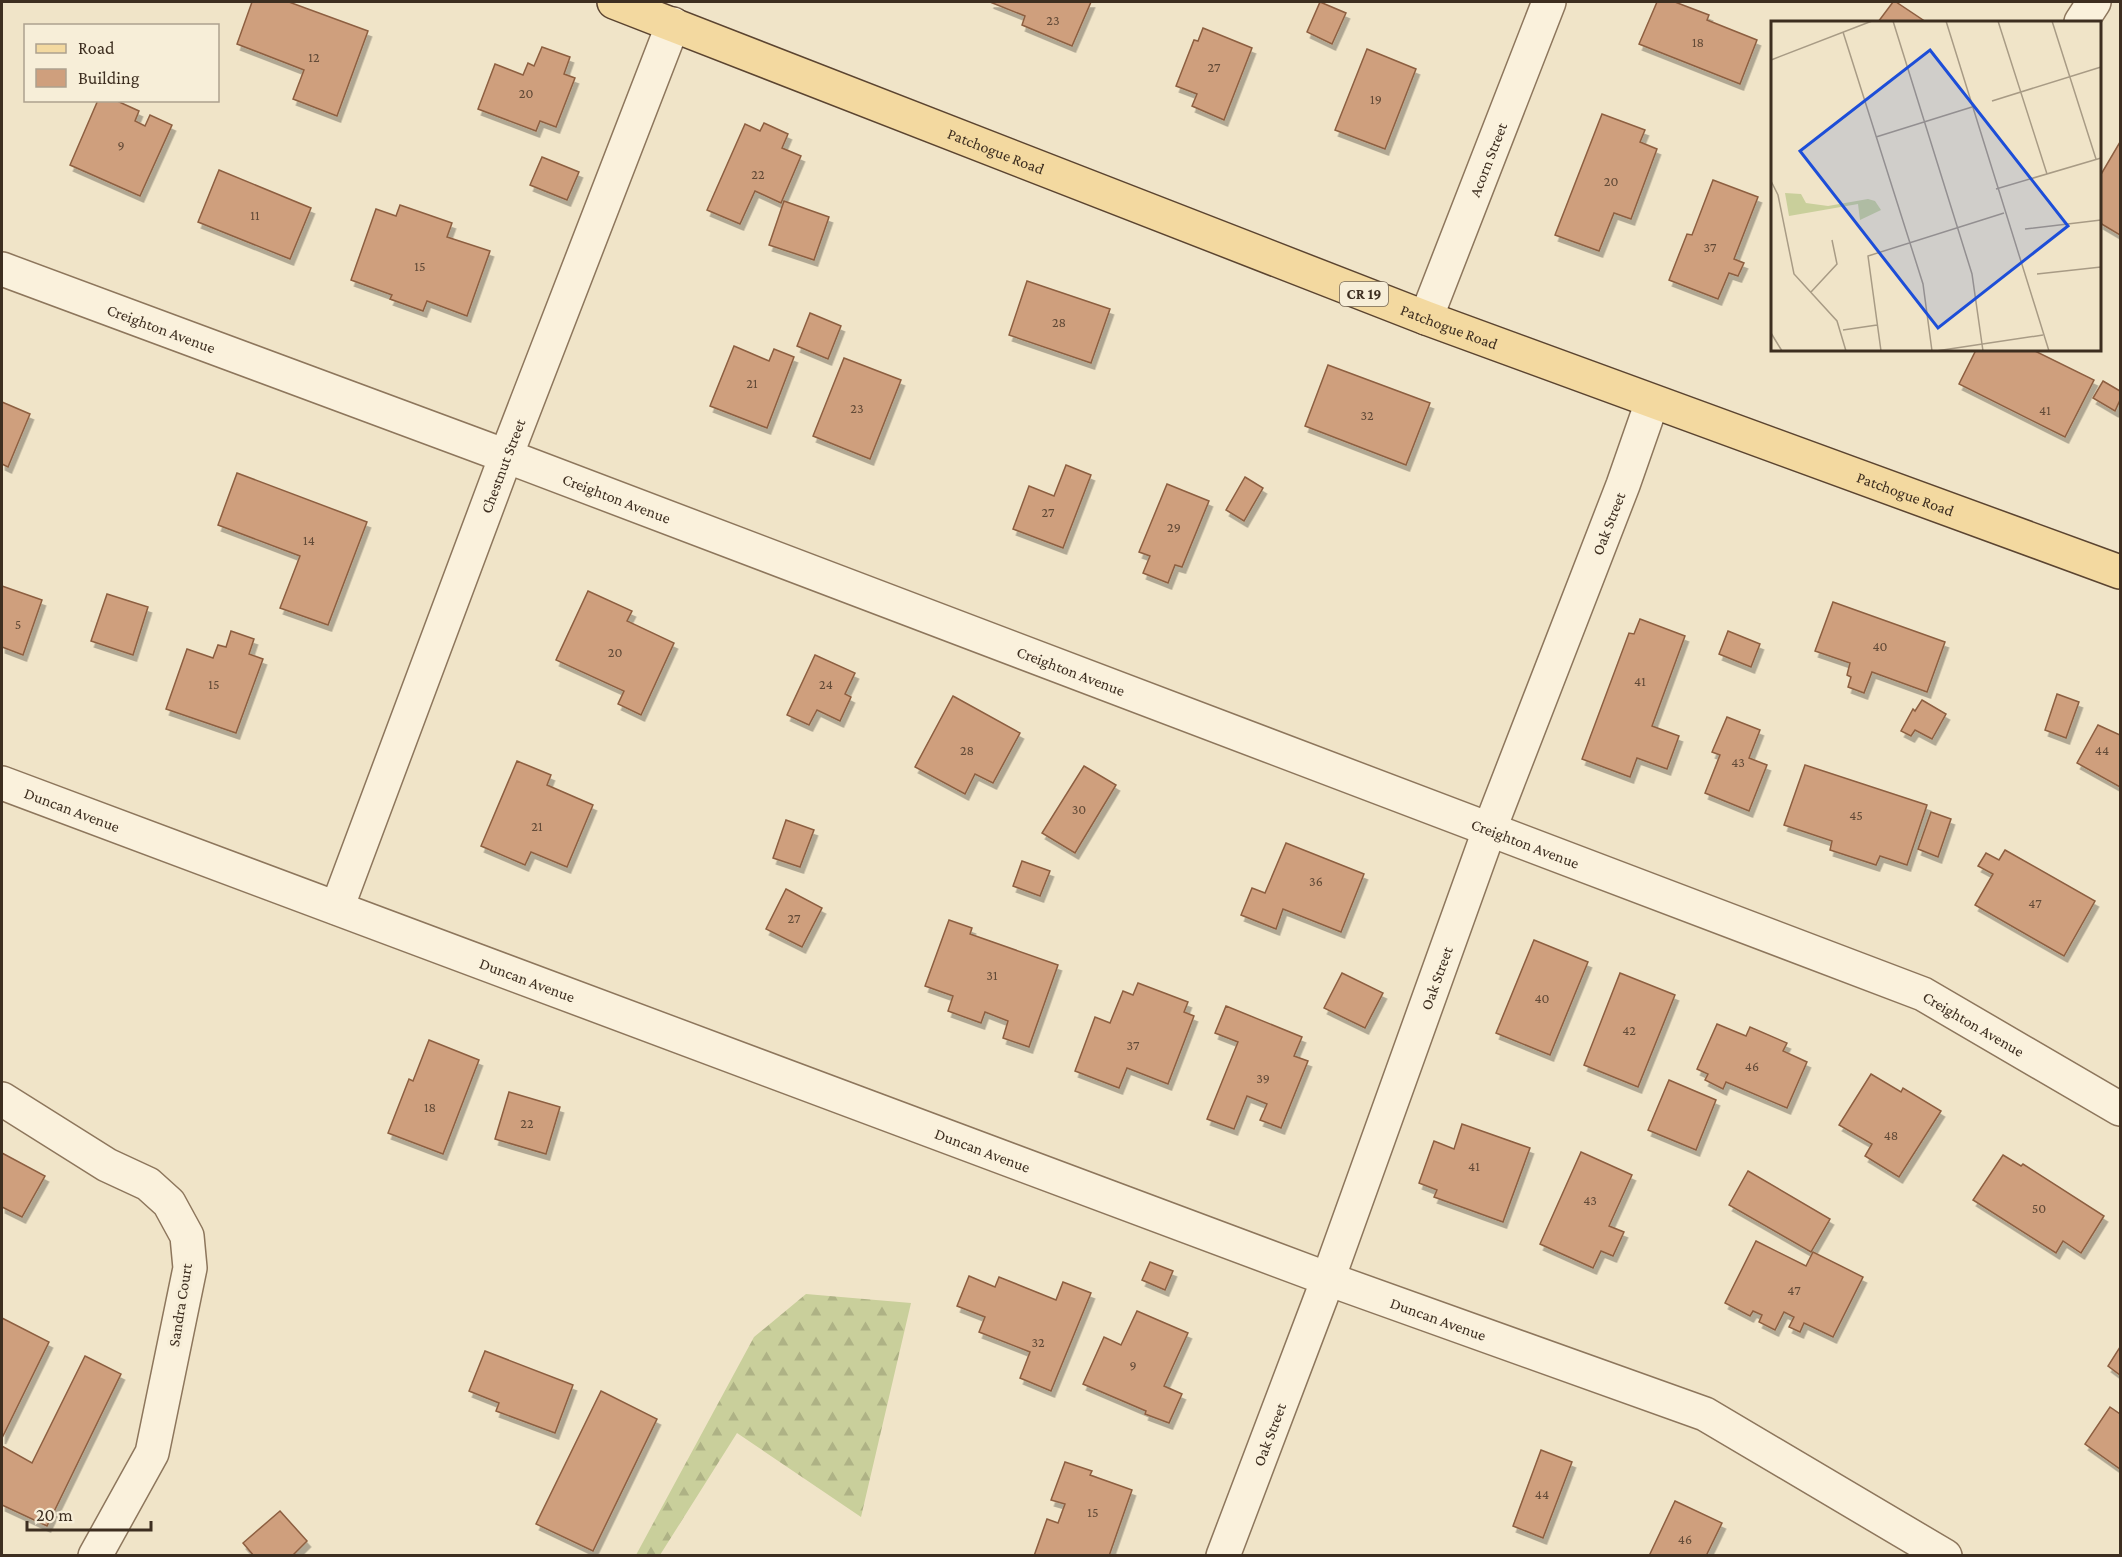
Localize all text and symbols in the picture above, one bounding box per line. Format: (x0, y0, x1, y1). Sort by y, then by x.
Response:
house number: 23 (1046, 12, 1060, 28)
inset map (1771, 21, 2101, 351)
legend (24, 24, 219, 102)
house number: 18 (1692, 34, 1704, 50)
text: Road (78, 38, 115, 58)
house number: 12 (308, 49, 320, 65)
house number: 27 (1208, 59, 1221, 75)
text: Building (78, 68, 140, 88)
house number: 20 (519, 85, 533, 101)
house number: 19 (1370, 91, 1382, 107)
street label: Acorn Street (1466, 119, 1510, 199)
street label: Patchogue Road (945, 124, 1047, 177)
house number: 9 (117, 137, 125, 153)
house number: 22 (751, 166, 765, 182)
house number: 20 (1604, 173, 1618, 189)
house number: 11 (250, 207, 260, 223)
house number: 37 (1704, 239, 1717, 255)
house number: 15 (414, 258, 426, 274)
road number: CR 19 (1340, 282, 1388, 306)
street label: Creighton Avenue (105, 300, 218, 356)
street label: Patchogue Road (1398, 301, 1501, 352)
house number: 28 (1052, 314, 1066, 330)
house number: 21 (746, 375, 758, 391)
house number: 23 (850, 400, 864, 416)
house number: 41 (2039, 402, 2051, 418)
house number: 32 (1360, 407, 1374, 423)
street label: Chestnut Street (477, 416, 528, 515)
street label: Patchogue Road (1855, 468, 1957, 519)
street label: Creighton Avenue (560, 470, 673, 526)
street label: Oak Street (1588, 489, 1628, 557)
house number: 27 (1042, 504, 1055, 520)
house number: 29 (1167, 519, 1181, 535)
house number: 14 (303, 532, 315, 548)
house number: 5 (15, 616, 21, 632)
house number: 40 (1872, 638, 1888, 654)
street label: Creighton Avenue (1015, 642, 1127, 699)
house number: 20 (608, 644, 622, 660)
house number: 41 (1634, 673, 1646, 689)
house number: 15 (208, 676, 220, 692)
house number: 24 (819, 676, 833, 692)
house number: 28 (960, 742, 974, 758)
house number: 44 (2095, 742, 2109, 758)
house number: 43 (1731, 754, 1745, 770)
street label: Duncan Avenue (22, 784, 122, 835)
house number: 30 (1072, 801, 1086, 817)
house number: 45 (1849, 807, 1863, 823)
street label: Creighton Avenue (1469, 815, 1582, 871)
house number: 21 (531, 818, 543, 834)
house number: 36 (1309, 873, 1323, 889)
house number: 47 (2028, 895, 2042, 911)
house number: 27 (788, 910, 801, 926)
street label: Oak Street (1417, 943, 1456, 1012)
street label: Duncan Avenue (477, 954, 577, 1005)
house number: 31 (986, 967, 998, 983)
street label: Creighton Avenue (1920, 987, 2027, 1060)
house number: 40 (1534, 990, 1550, 1006)
house number: 42 (1622, 1022, 1636, 1038)
house number: 37 (1127, 1037, 1140, 1053)
house number: 46 (1745, 1058, 1759, 1074)
house number: 39 (1256, 1070, 1270, 1086)
house number: 18 (424, 1099, 436, 1115)
house number: 22 (520, 1115, 534, 1131)
street label: Duncan Avenue (933, 1124, 1033, 1175)
house number: 48 (1884, 1127, 1898, 1143)
house number: 41 (1468, 1158, 1480, 1174)
house number: 43 (1583, 1192, 1597, 1208)
house number: 50 (2032, 1200, 2046, 1216)
street label: Sandra Court (165, 1261, 195, 1348)
house number: 47 (1787, 1282, 1801, 1298)
street label: Duncan Avenue (1388, 1294, 1489, 1343)
house number: 32 (1031, 1334, 1045, 1350)
house number: 9 (1129, 1357, 1137, 1373)
street label: Oak Street (1249, 1400, 1289, 1468)
house number: 44 (1535, 1486, 1549, 1502)
scale bar (27, 1494, 152, 1532)
house number: 15 (1087, 1504, 1099, 1520)
text: 20 m (36, 1505, 73, 1525)
house number: 46 (1678, 1531, 1692, 1547)

